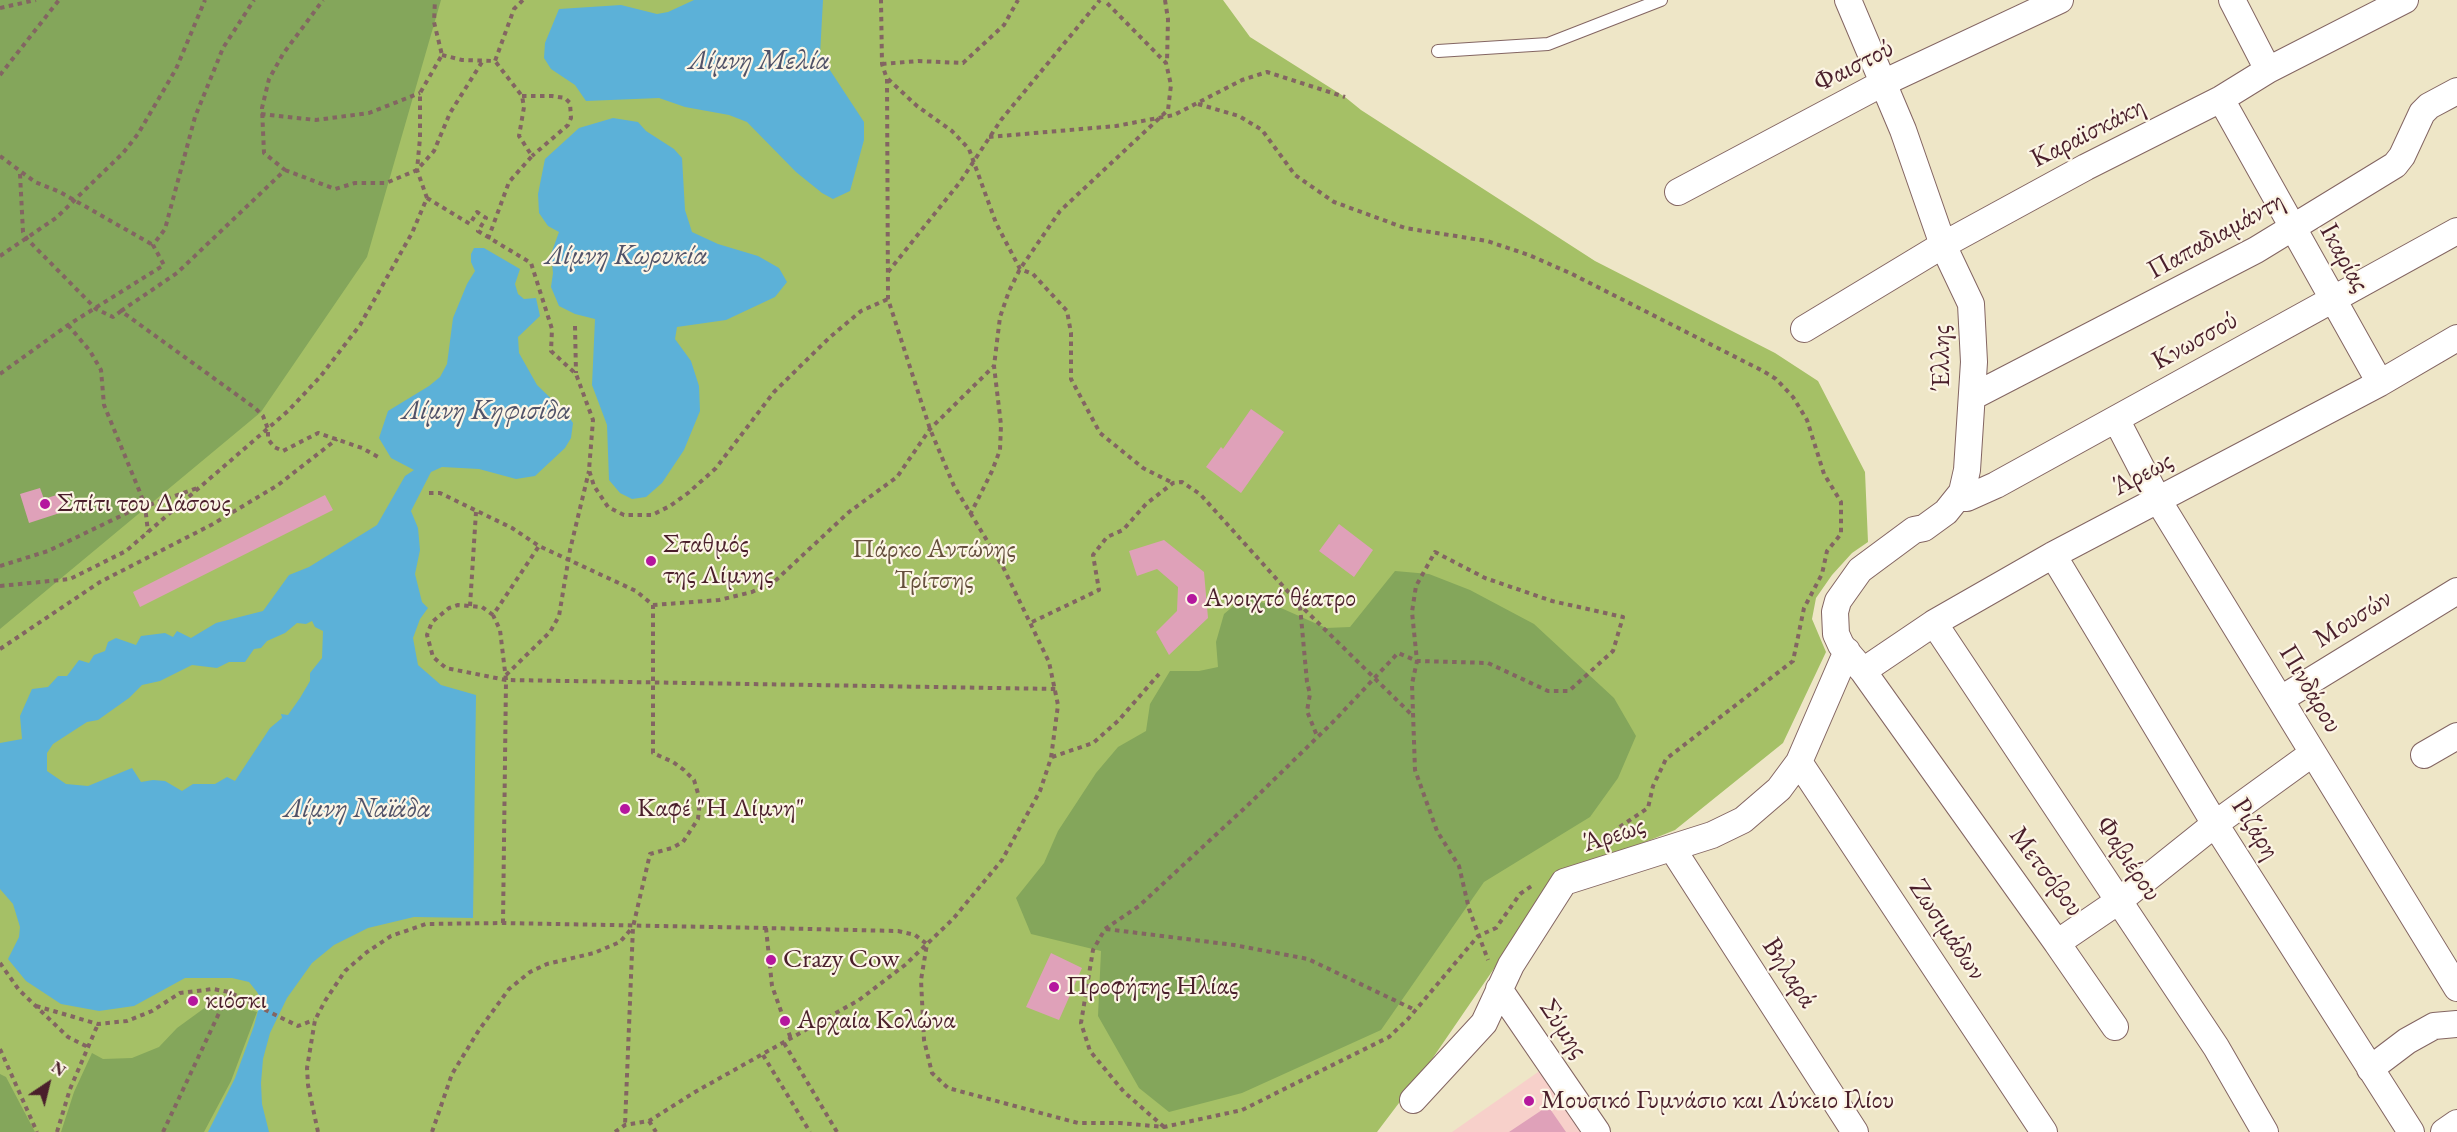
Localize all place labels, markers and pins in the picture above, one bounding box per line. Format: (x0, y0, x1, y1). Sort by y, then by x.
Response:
place label: Σπίτι του Δάσους (57, 488, 231, 520)
marker: Σπίτι του Δάσους (38, 497, 52, 511)
place label: Σταθμός της Λίμνης (663, 529, 773, 592)
marker: Σταθμός της Λίμνης (644, 554, 658, 568)
place label: Ανοιχτό θέατρο (1204, 583, 1356, 615)
marker: Ανοιχτό θέατρο (1185, 592, 1199, 606)
place label: Καφέ "Η Λίμνη" (637, 793, 805, 825)
marker: Καφέ "Η Λίμνη" (618, 802, 632, 816)
place label: Crazy Cow (783, 944, 899, 976)
marker: Crazy Cow (764, 953, 778, 967)
place label: Προφήτης Ηλίας (1066, 971, 1238, 1003)
marker: Προφήτης Ηλίας (1047, 980, 1061, 994)
place label: κιόσκι (205, 985, 267, 1017)
marker: κιόσκι (186, 994, 200, 1008)
place label: Αρχαία Κολώνα (797, 1005, 955, 1037)
marker: Αρχαία Κολώνα (778, 1014, 792, 1028)
place label: Μουσικό Γυμνάσιο και Λύκειο Ιλίου (1541, 1085, 1894, 1117)
marker: Μουσικό Γυμνάσιο και Λύκειο Ιλίου (1522, 1094, 1536, 1108)

